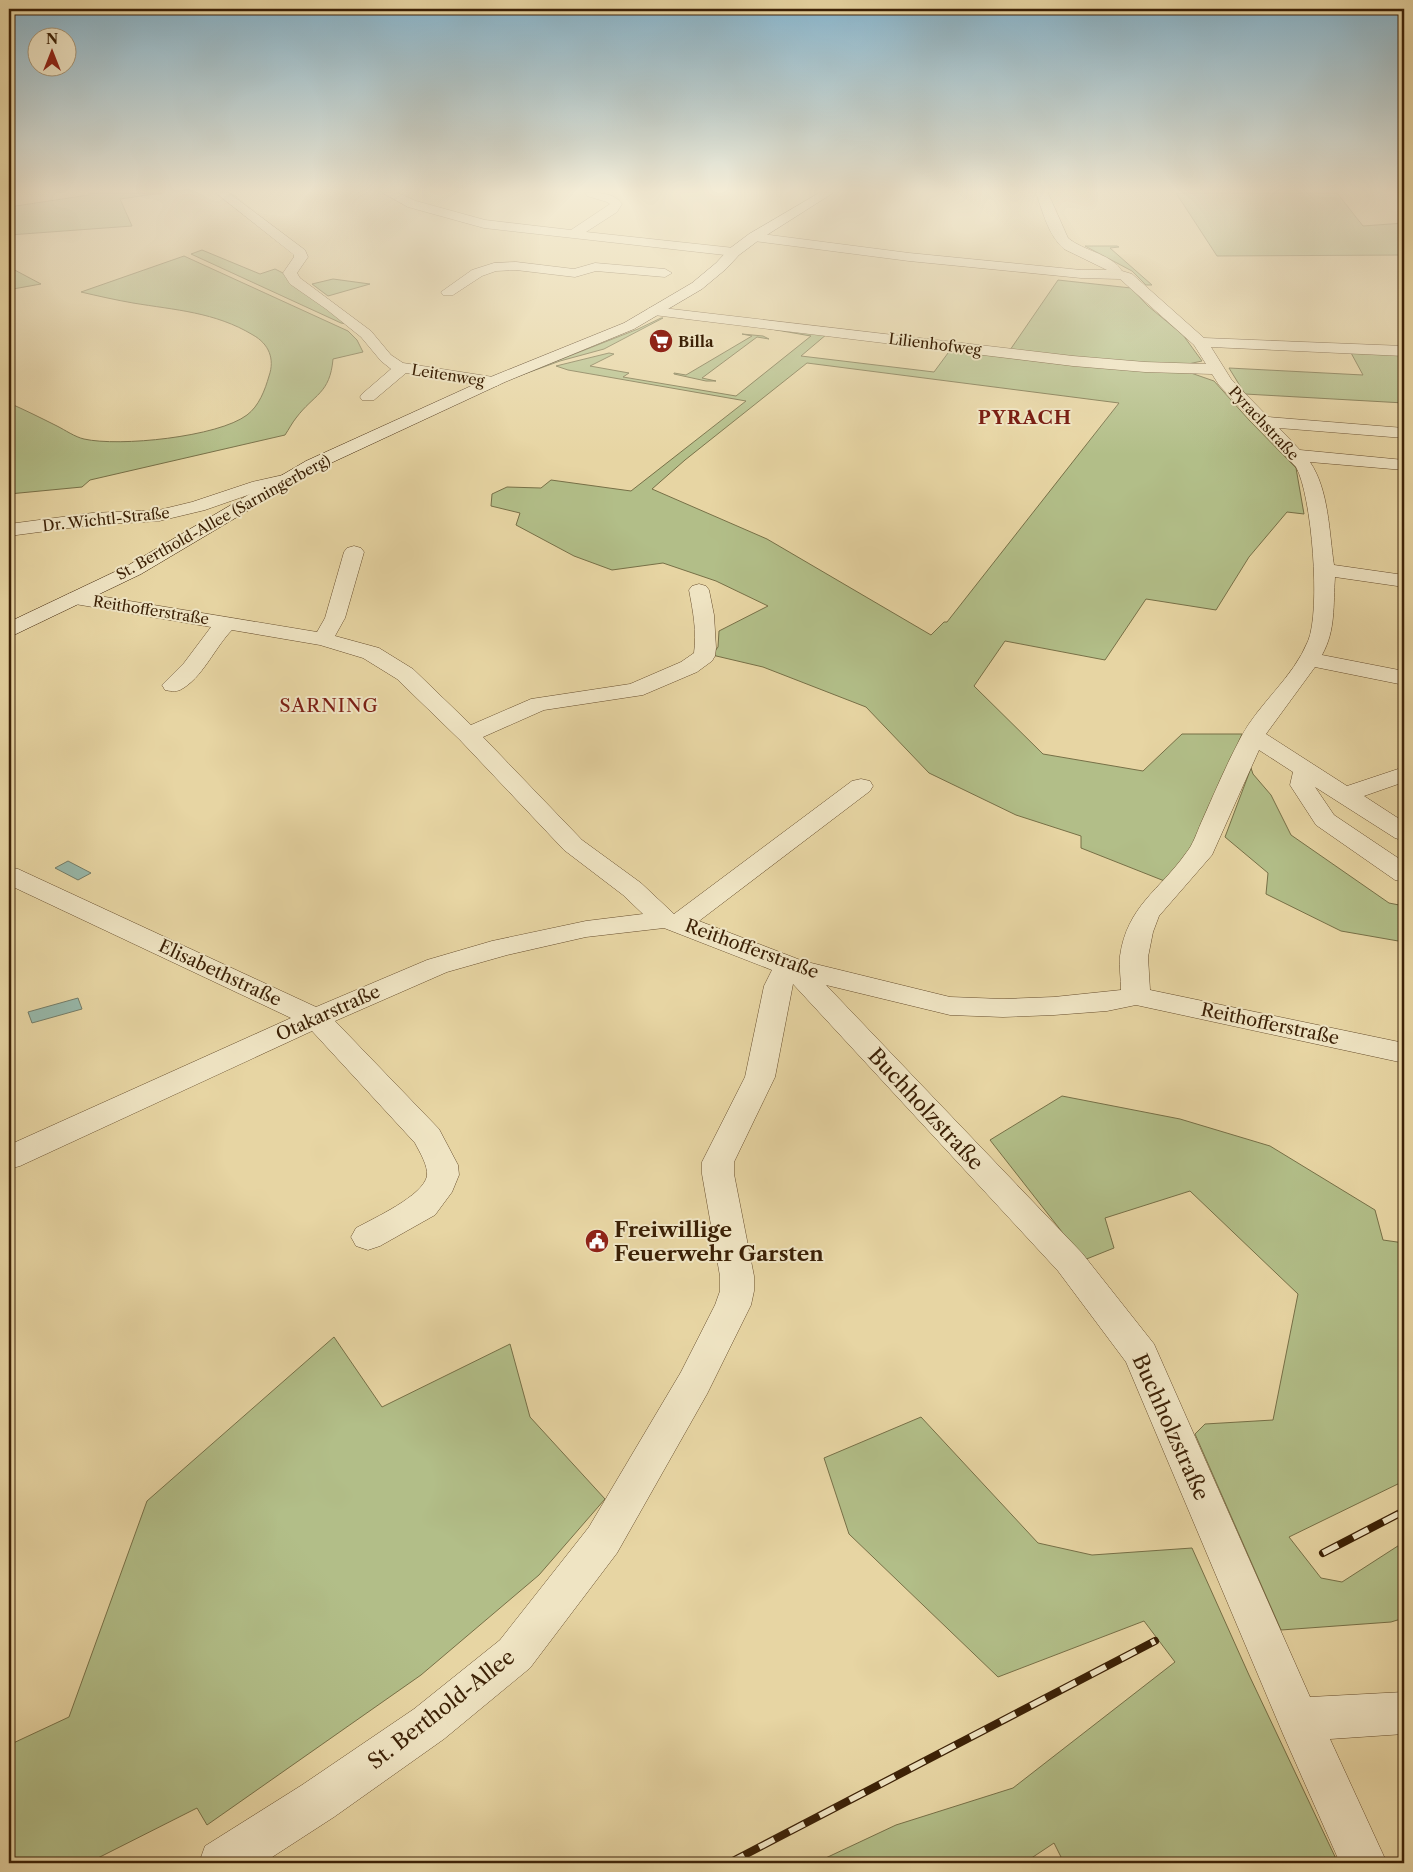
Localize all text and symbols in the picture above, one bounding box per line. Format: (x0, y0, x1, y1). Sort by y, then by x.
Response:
north arrow (28, 28, 78, 78)
text: N (46, 30, 58, 48)
supermarket icon: Billa (648, 328, 674, 354)
street label: Lilienhofweg (887, 329, 983, 359)
place label: Billa (678, 332, 714, 351)
street label: Leitenweg (410, 360, 486, 390)
street label: Pyrachstraße (1225, 382, 1303, 464)
district label: PYRACH (978, 406, 1072, 429)
street label: St. Berthold-Allee (Sarningerberg) (113, 450, 333, 584)
street label: Dr. Wichtl-Straße (42, 503, 170, 535)
street label: Reithofferstraße (92, 591, 210, 629)
district label: SARNING (279, 694, 379, 717)
street label: Reithofferstraße (682, 915, 822, 983)
street label: Elisabethstraße (155, 935, 285, 1011)
street label: Otakarstraße (273, 980, 383, 1046)
street label: Reithofferstraße (1199, 999, 1341, 1049)
street label: Buchholzstraße (863, 1043, 989, 1175)
place label: Freiwillige Feuerwehr Garsten (614, 1217, 824, 1266)
public building icon: Freiwillige Feuerwehr Garsten (584, 1228, 610, 1254)
street label: Buchholzstraße (1128, 1350, 1214, 1504)
street label: St. Berthold-Allee (363, 1644, 519, 1774)

